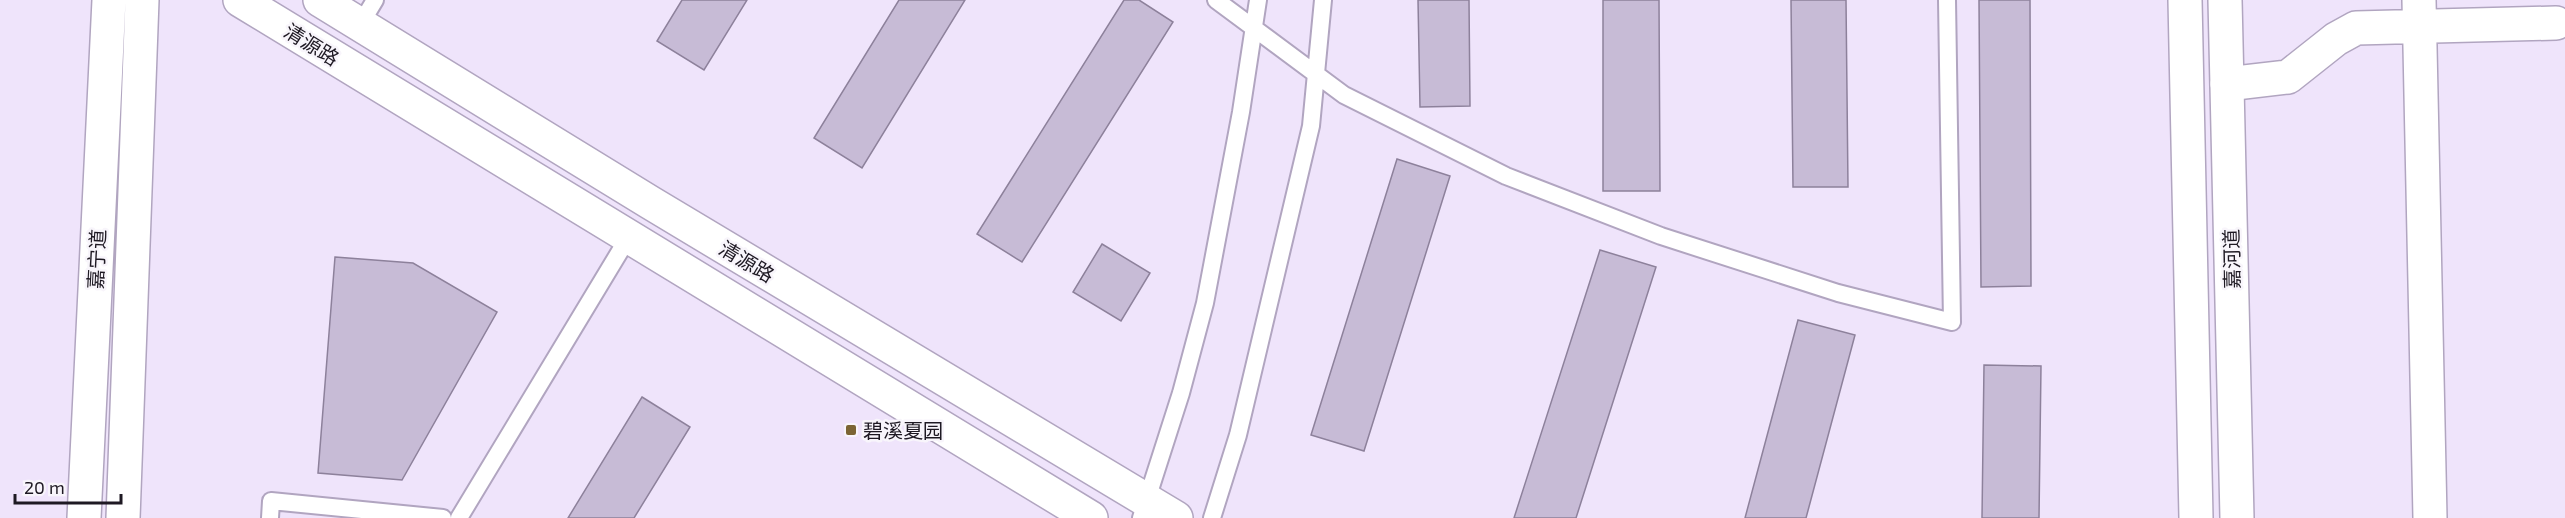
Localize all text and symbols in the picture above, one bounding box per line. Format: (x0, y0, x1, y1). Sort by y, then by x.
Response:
street label: 清源路 (280, 18, 344, 70)
street label: 嘉宁道 (82, 228, 110, 290)
street label: 嘉河道 (2218, 229, 2244, 289)
street label: 清源路 (715, 235, 779, 287)
place label: 碧溪夏园 (863, 418, 943, 442)
marker: 碧溪夏园 (844, 423, 858, 437)
scale bar (15, 467, 122, 505)
text: 20 m (24, 476, 65, 498)

